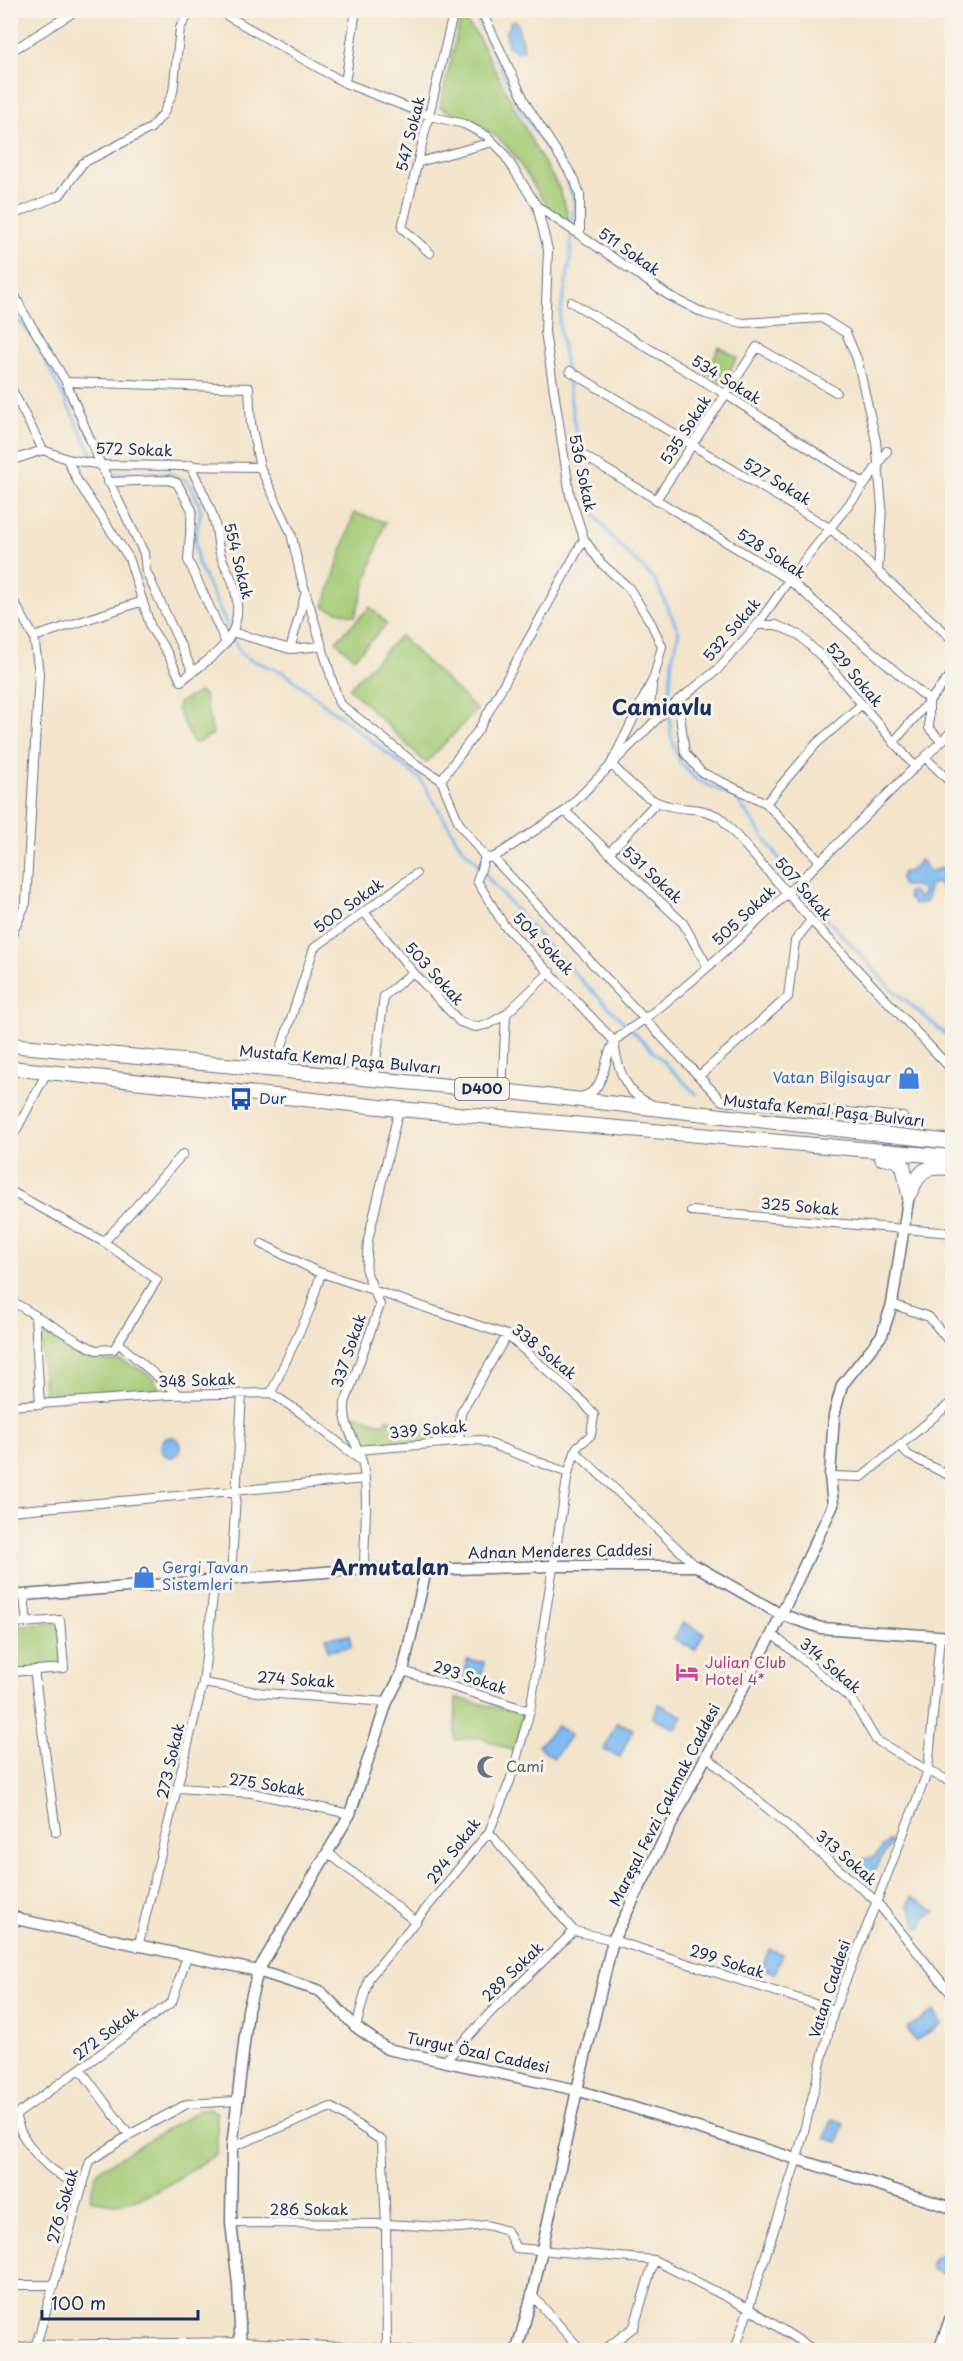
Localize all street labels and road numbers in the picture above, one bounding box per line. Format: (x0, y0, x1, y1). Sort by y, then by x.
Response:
street label: 547 Sokak (389, 93, 430, 174)
street label: 511 Sokak (594, 221, 666, 281)
street label: 534 Sokak (687, 348, 767, 410)
street label: 535 Sokak (654, 390, 716, 468)
street label: 536 Sokak (564, 432, 603, 514)
street label: 572 Sokak (95, 436, 173, 461)
street label: 527 Sokak (739, 451, 817, 510)
street label: 554 Sokak (219, 520, 260, 602)
street label: 528 Sokak (733, 522, 811, 584)
street label: 532 Sokak (697, 592, 765, 666)
street label: 529 Sokak (821, 637, 889, 712)
street label: 531 Sokak (618, 840, 689, 908)
street label: 507 Sokak (770, 851, 839, 925)
street label: 500 Sokak (309, 871, 388, 938)
street label: 505 Sokak (706, 879, 780, 951)
street label: 504 Sokak (508, 906, 580, 980)
street label: 503 Sokak (400, 936, 470, 1010)
street label: Mustafa Kemal Paşa Bulvarı (238, 1038, 442, 1079)
road number: D400 (455, 1078, 509, 1100)
street label: Mustafa Kemal Paşa Bulvarı (722, 1087, 926, 1132)
street label: 325 Sokak (760, 1191, 841, 1220)
street label: 337 Sokak (324, 1310, 371, 1391)
street label: 338 Sokak (507, 1317, 583, 1385)
street label: 348 Sokak (158, 1367, 236, 1392)
street label: 339 Sokak (388, 1414, 468, 1443)
street label: Adnan Menderes Caddesi (468, 1537, 652, 1564)
street label: 314 Sokak (795, 1631, 867, 1699)
street label: 293 Sokak (430, 1654, 511, 1700)
street label: 274 Sokak (256, 1664, 336, 1693)
street label: Mareşal Fevzi Çakmak Caddesi (602, 1699, 725, 1910)
street label: 273 Sokak (150, 1720, 190, 1801)
street label: 275 Sokak (227, 1766, 307, 1801)
street label: 294 Sokak (420, 1812, 486, 1888)
street label: 313 Sokak (811, 1824, 883, 1890)
street label: 289 Sokak (476, 1935, 548, 2006)
street label: Vatan Caddesi (802, 1936, 855, 2041)
street label: 299 Sokak (687, 1938, 768, 1984)
street label: 272 Sokak (68, 2000, 143, 2065)
street label: Turgut Özal Caddesi (405, 2025, 552, 2078)
street label: 276 Sokak (40, 2165, 83, 2246)
street label: 286 Sokak (270, 2197, 349, 2220)

